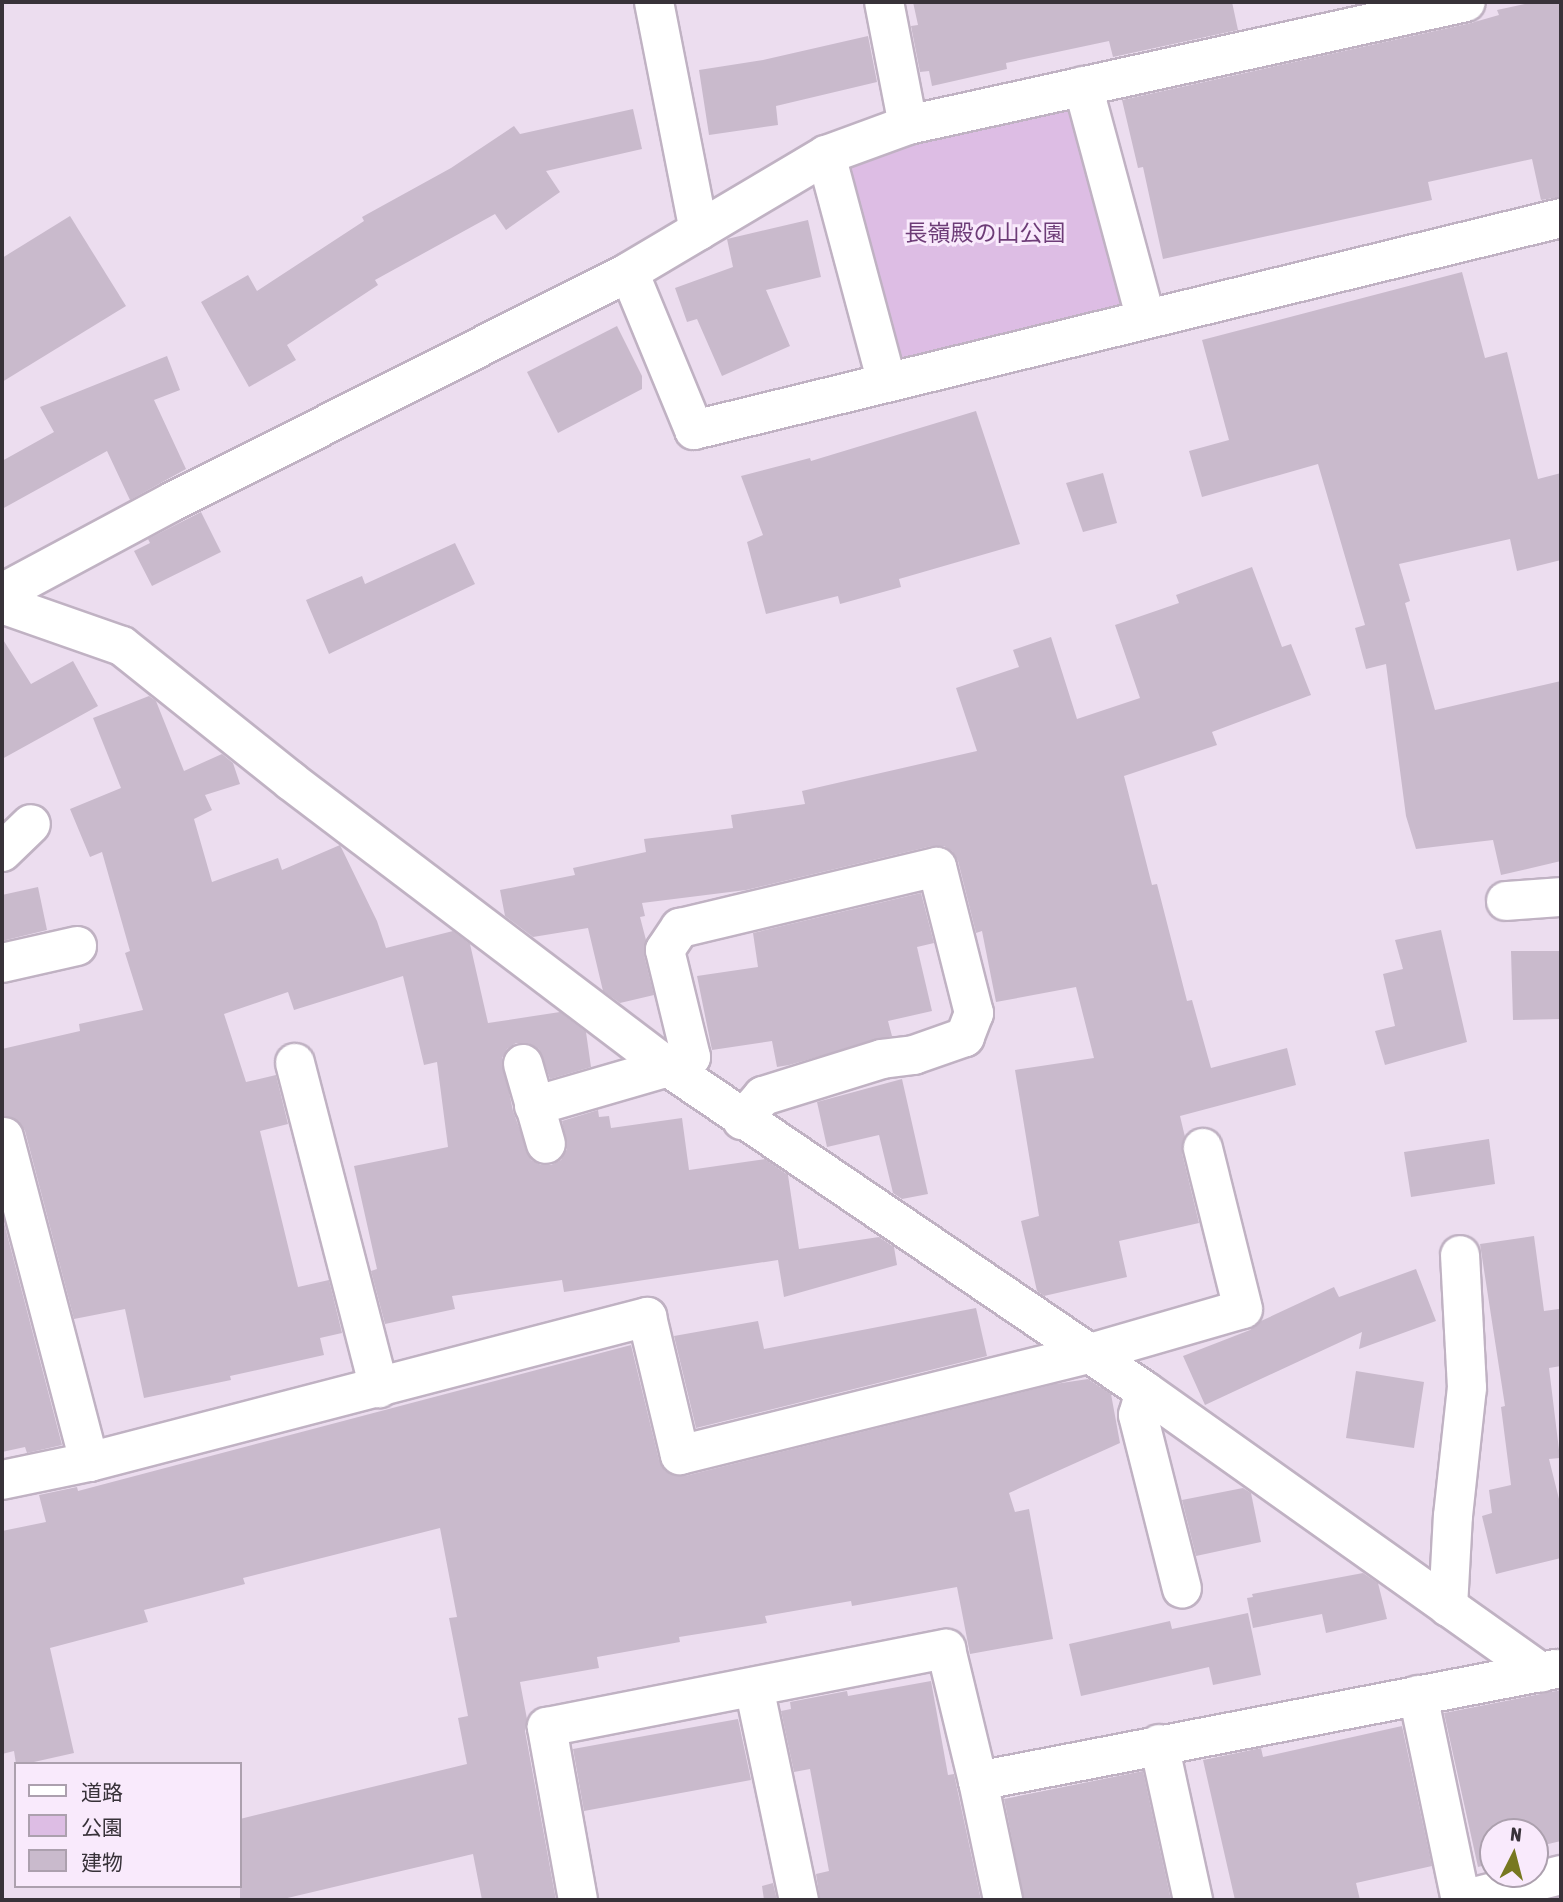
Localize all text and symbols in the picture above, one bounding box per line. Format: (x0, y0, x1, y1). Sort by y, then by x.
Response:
park label: 長嶺殿の山公園 (905, 219, 1065, 247)
legend (14, 1762, 242, 1888)
text: 道路 (81, 1780, 123, 1804)
text: 公園 (81, 1815, 123, 1839)
north arrow (1479, 1818, 1549, 1888)
text: N (1509, 1823, 1523, 1846)
text: 建物 (81, 1850, 123, 1874)

